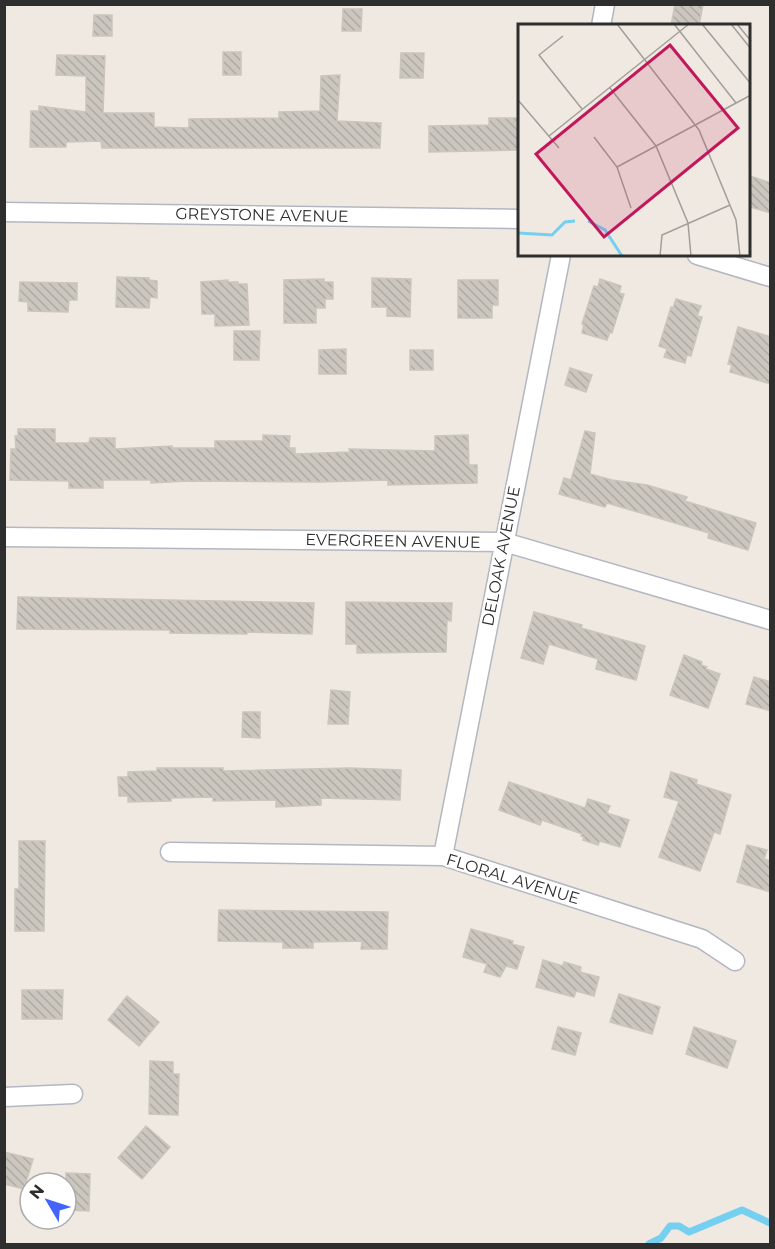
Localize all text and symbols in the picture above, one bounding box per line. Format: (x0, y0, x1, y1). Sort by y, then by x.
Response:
inset map (518, 24, 751, 256)
street label: GREYSTONE AVENUE (175, 204, 349, 226)
street label: DELOAK AVENUE (478, 484, 524, 628)
street label: EVERGREEN AVENUE (305, 530, 481, 552)
street label: FLORAL AVENUE (444, 850, 582, 908)
north arrow (18, 1171, 78, 1231)
text: N (25, 1181, 48, 1203)

